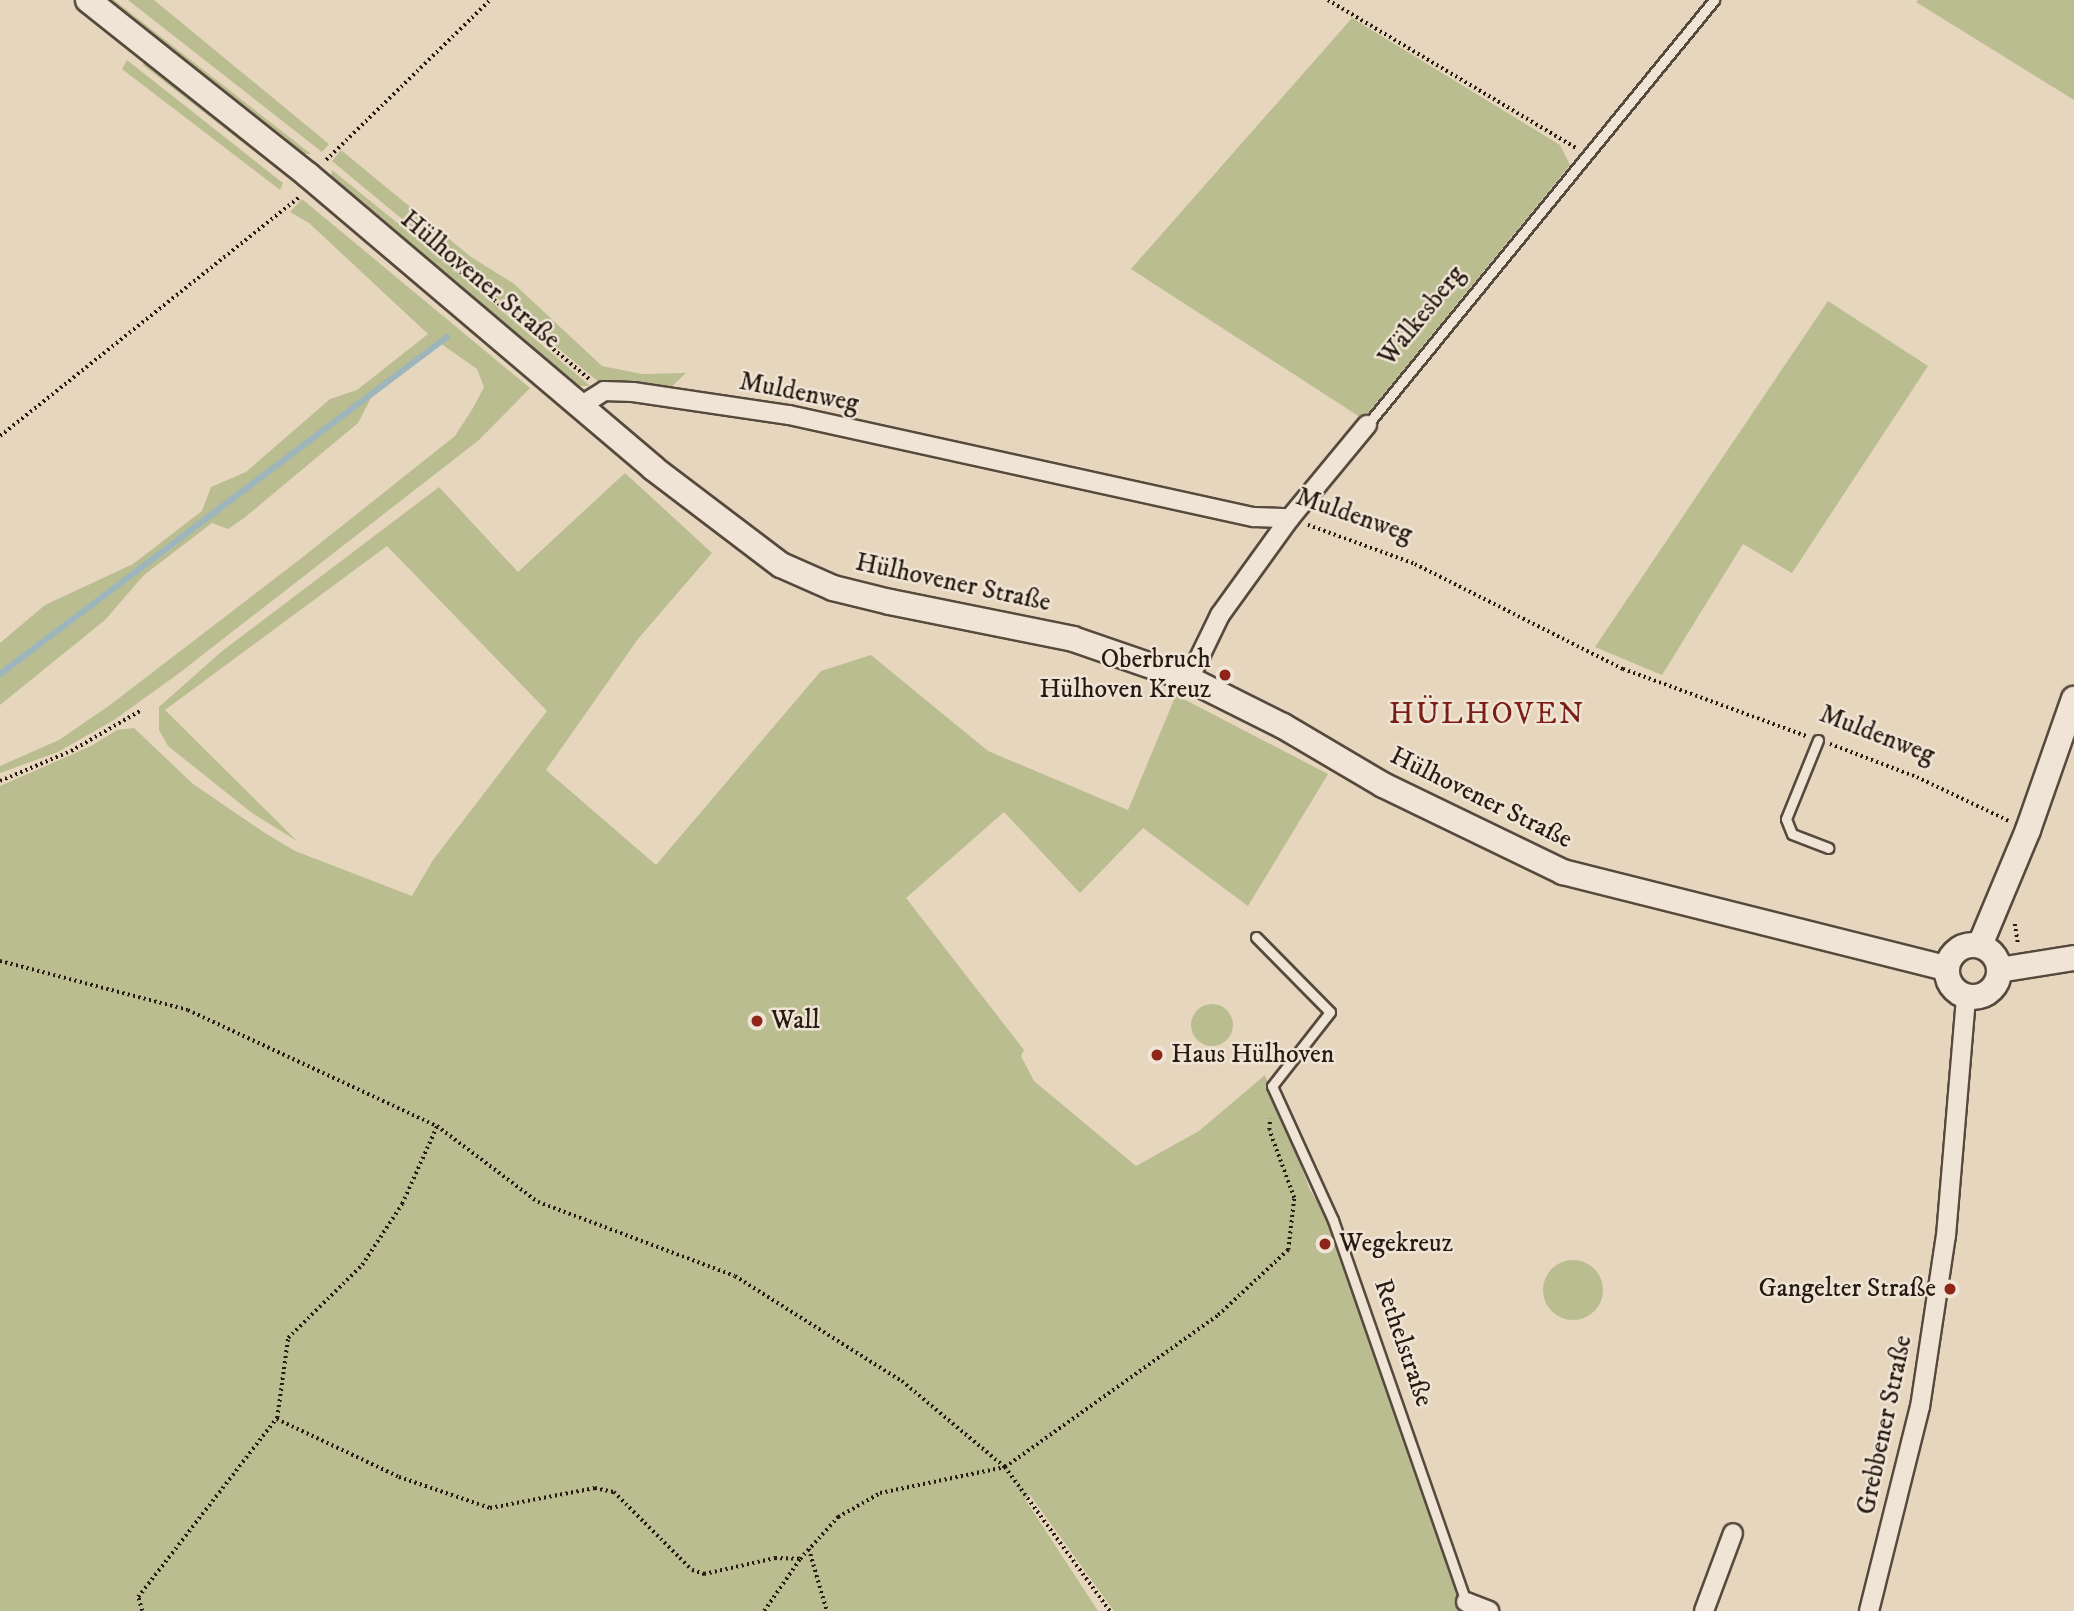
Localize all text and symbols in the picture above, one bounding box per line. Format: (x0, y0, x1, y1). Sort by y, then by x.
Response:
street label: Hülhovener Straße (394, 204, 566, 356)
street label: Wälkesberg (1372, 260, 1472, 372)
street label: Muldenweg (737, 366, 861, 420)
street label: Muldenweg (1292, 482, 1416, 550)
street label: Hülhovener Straße (853, 547, 1053, 619)
place label: Oberbruch Hülhoven Kreuz (1039, 644, 1211, 706)
marker: Oberbruch Hülhoven Kreuz (1217, 667, 1233, 683)
district label: HÜLHOVEN (1390, 697, 1584, 733)
street label: Muldenweg (1815, 699, 1939, 771)
street label: Hülhovener Straße (1385, 740, 1577, 856)
place label: Wall (771, 1005, 820, 1037)
marker: Wall (749, 1013, 765, 1029)
place label: Haus Hülhoven (1171, 1039, 1334, 1071)
marker: Haus Hülhoven (1149, 1047, 1165, 1063)
place label: Wegekreuz (1339, 1228, 1453, 1260)
marker: Wegekreuz (1317, 1236, 1333, 1252)
place label: Gangelter Straße (1759, 1273, 1936, 1305)
street label: Rethelstraße (1367, 1275, 1439, 1411)
marker: Gangelter Straße (1942, 1281, 1958, 1297)
street label: Grebbener Straße (1851, 1333, 1919, 1517)

